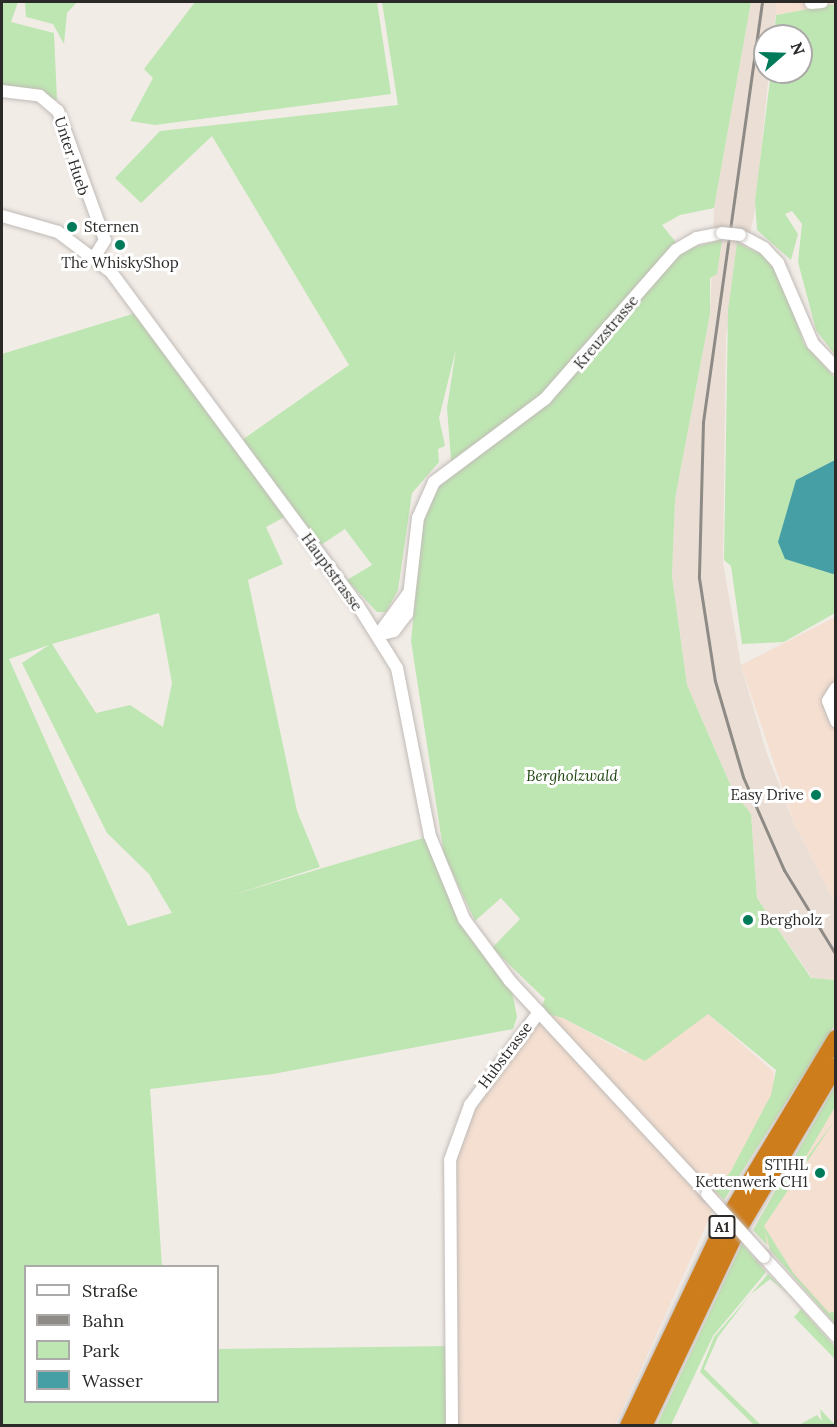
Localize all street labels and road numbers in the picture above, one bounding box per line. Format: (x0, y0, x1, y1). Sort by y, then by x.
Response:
street label: Unter Hueb (51, 114, 93, 198)
street label: Kreuzstrasse (570, 292, 642, 372)
street label: Hauptstrasse (298, 530, 366, 614)
street label: Hubstrasse (474, 1018, 536, 1092)
road number: A1 (707, 1216, 737, 1238)

